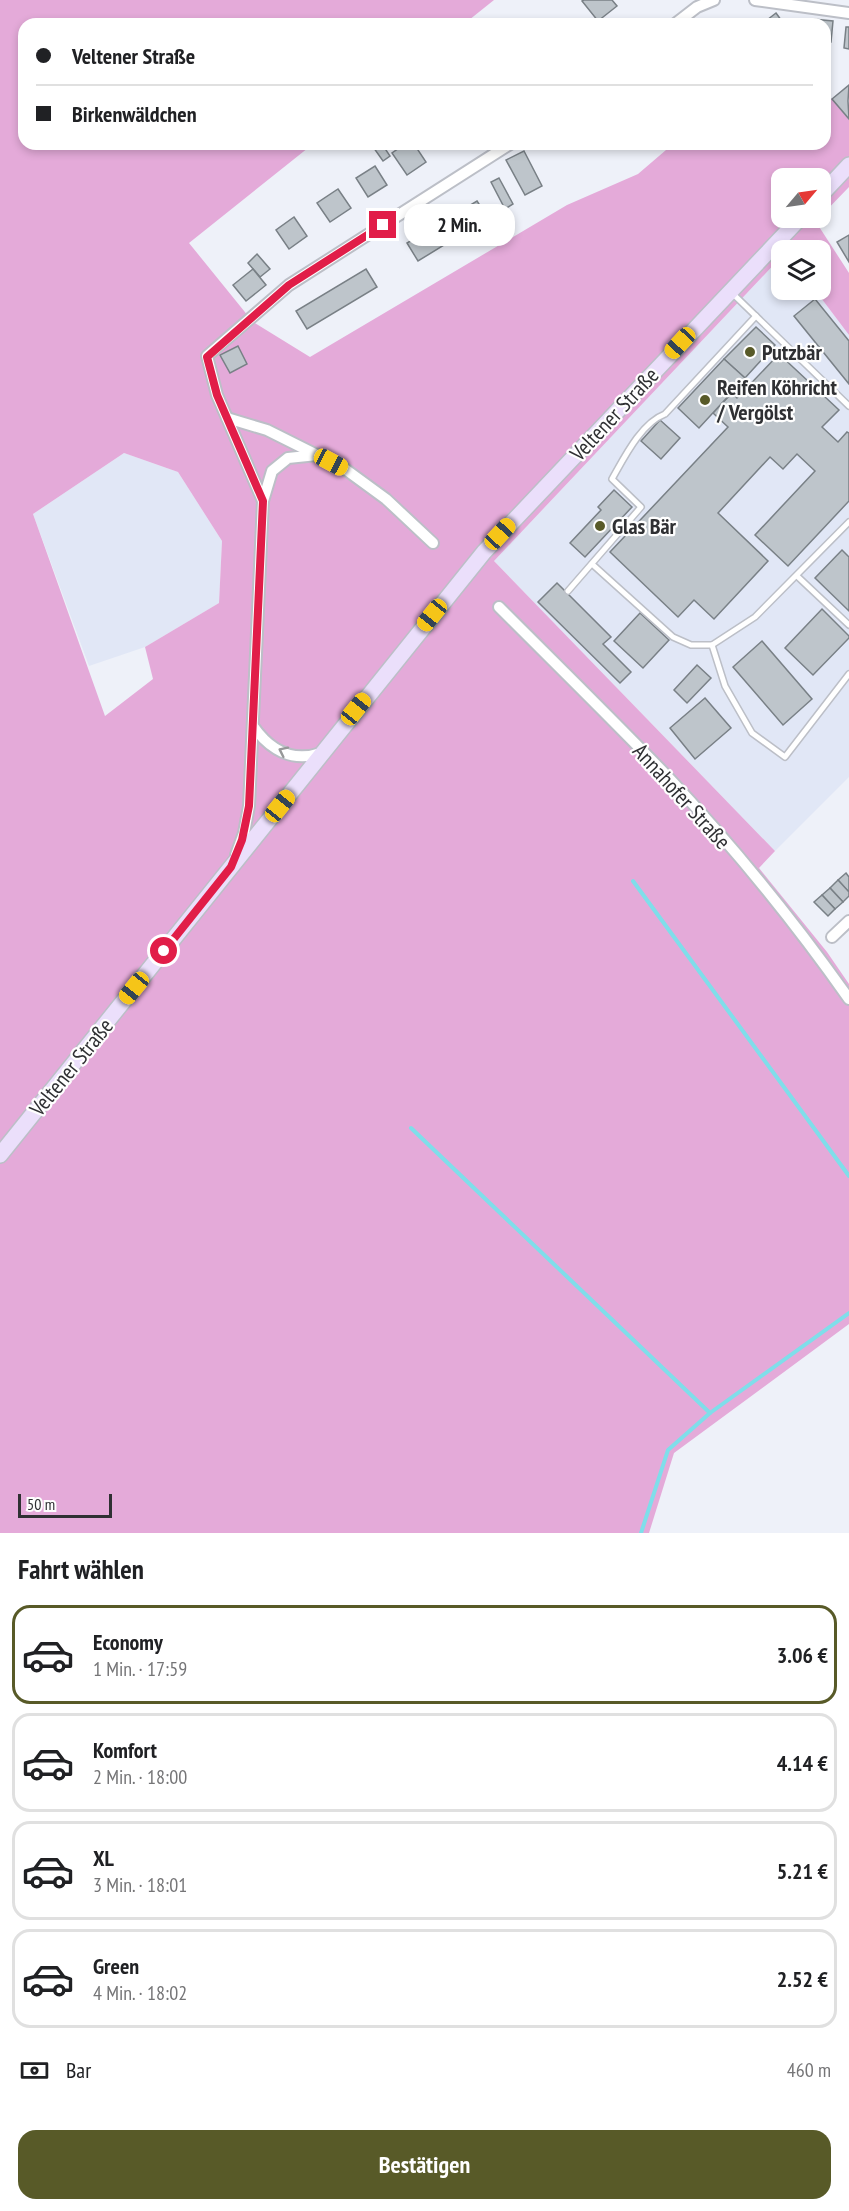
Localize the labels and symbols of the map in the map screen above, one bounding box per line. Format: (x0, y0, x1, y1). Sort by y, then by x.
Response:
north arrow (771, 168, 831, 228)
callout: 2 Min. (404, 204, 515, 246)
route end (369, 211, 396, 238)
car (661, 324, 699, 362)
place label: Putzbär (762, 338, 822, 366)
marker: Putzbär (743, 345, 757, 359)
street label: Veltener Straße (563, 361, 664, 467)
place label: Reifen Köhricht / Vergölst (716, 373, 837, 426)
marker: Reifen Köhricht / Vergölst (698, 393, 712, 407)
car (311, 446, 351, 478)
place label: Glas Bär (612, 512, 677, 540)
car (481, 515, 519, 553)
marker: Glas Bär (593, 519, 607, 533)
car (414, 595, 450, 635)
car (338, 689, 374, 729)
street label: Annahofer Straße (627, 737, 737, 855)
one-way arrow (278, 747, 289, 759)
car (262, 786, 298, 826)
route start (150, 937, 177, 964)
car (116, 968, 152, 1008)
street label: Veltener Straße (22, 1012, 119, 1122)
scale bar (18, 1491, 112, 1518)

